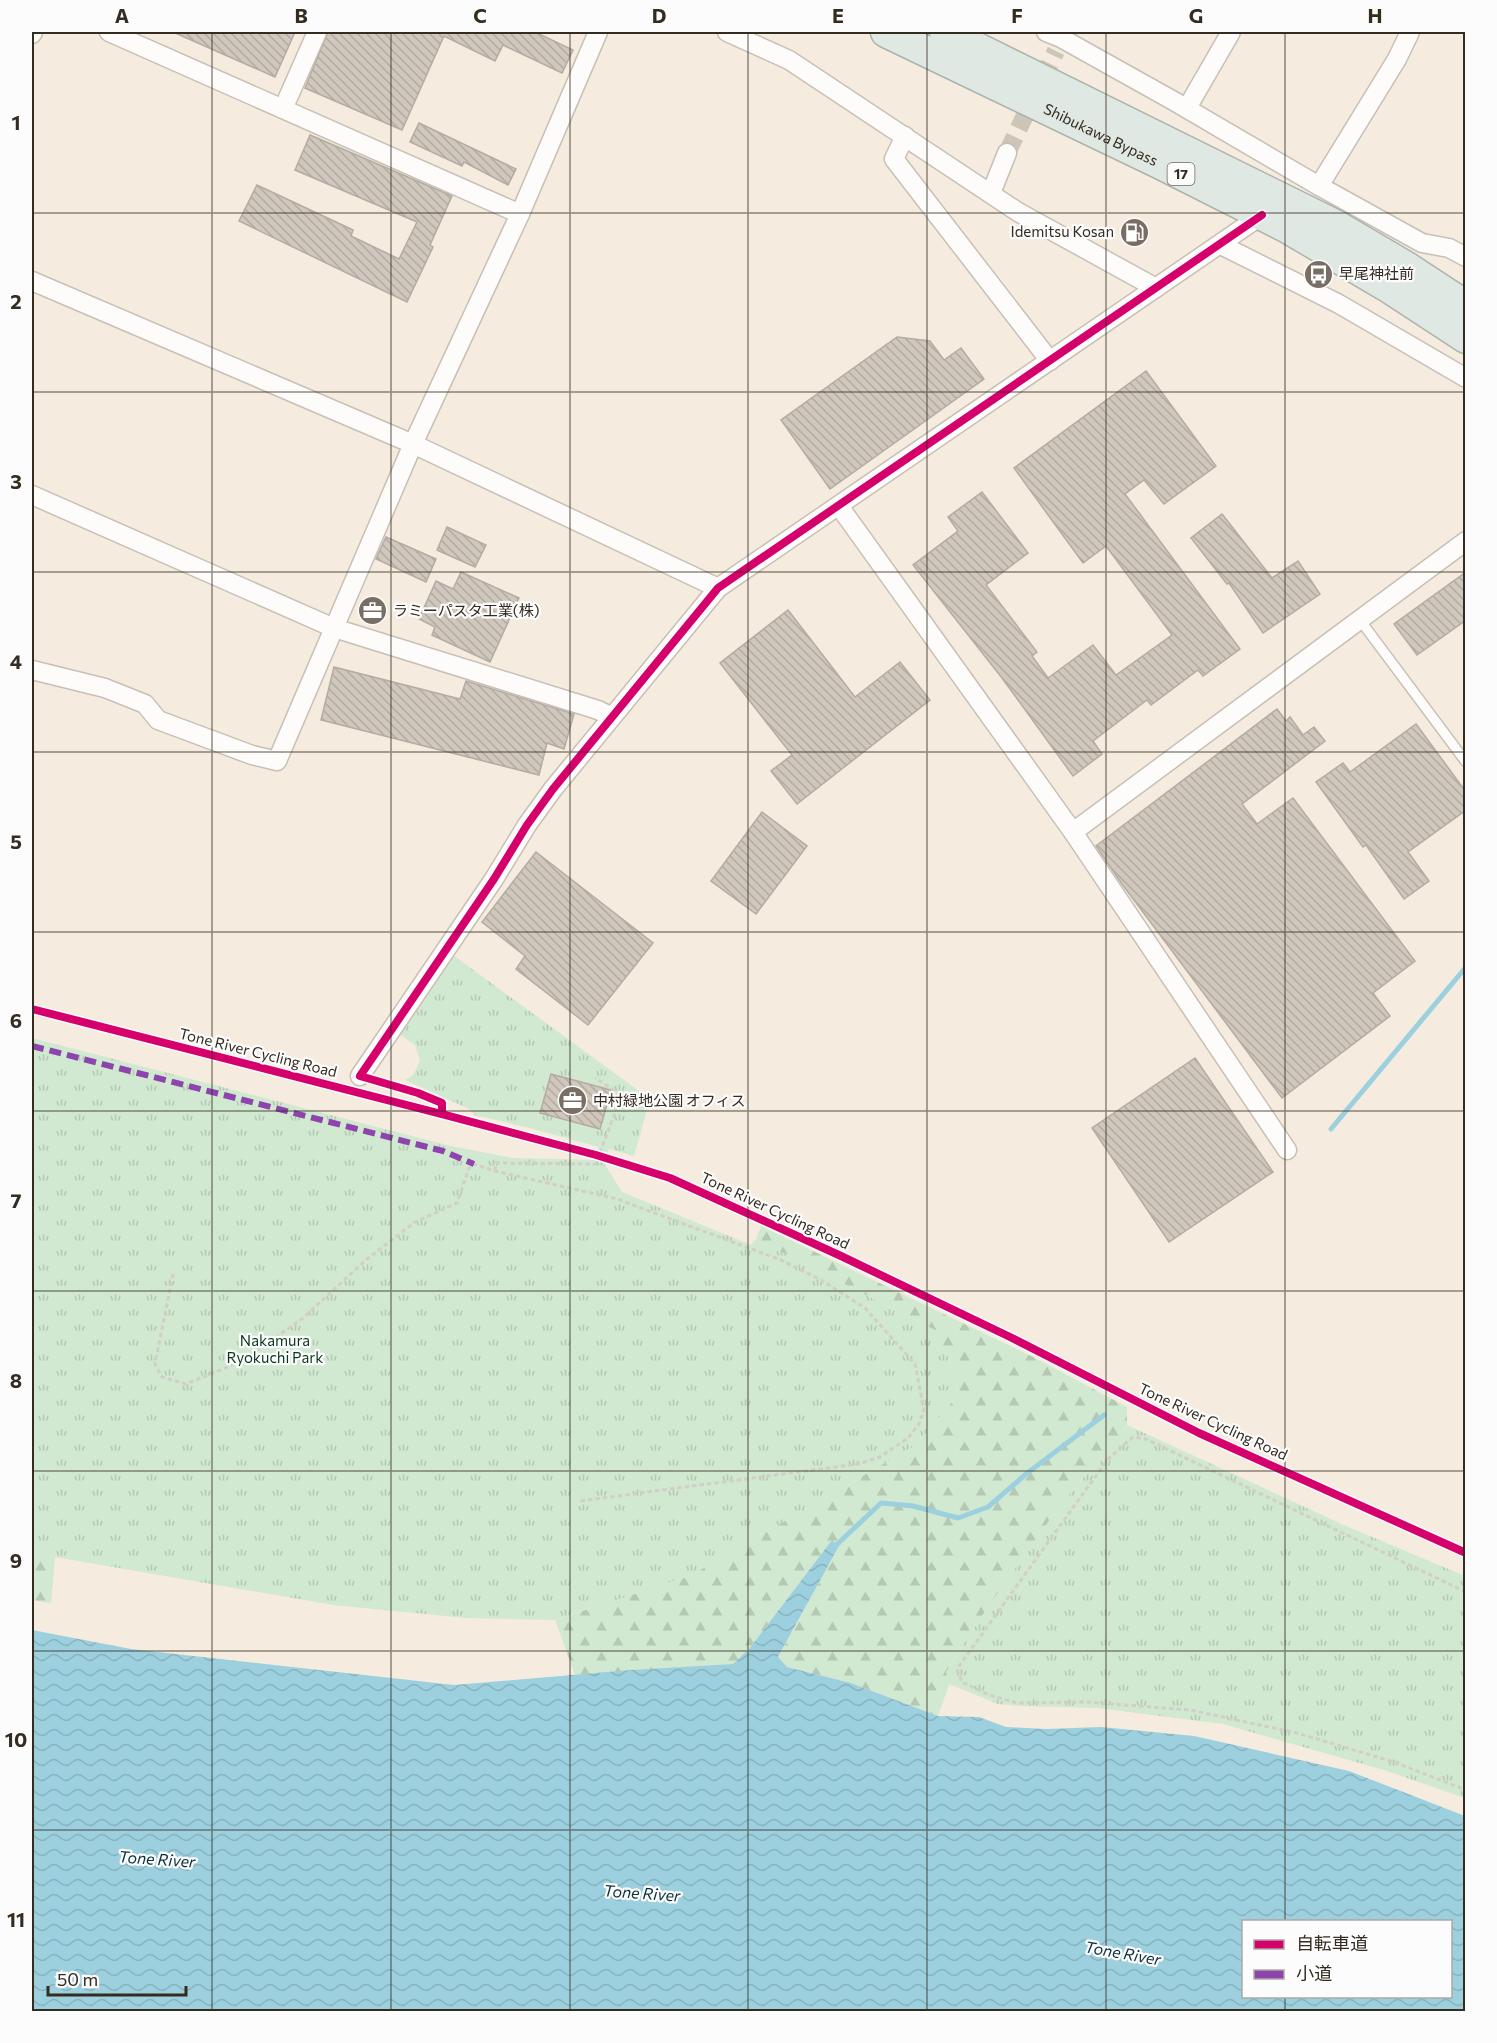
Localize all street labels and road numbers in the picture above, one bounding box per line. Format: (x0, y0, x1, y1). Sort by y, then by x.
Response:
street label: Shibukawa Bypass (1041, 99, 1161, 169)
road number: 17 (1168, 163, 1194, 185)
street label: Tone River Cycling Road (177, 1024, 339, 1080)
street label: Tone River Cycling Road (698, 1168, 853, 1253)
street label: Tone River Cycling Road (1136, 1379, 1291, 1464)

